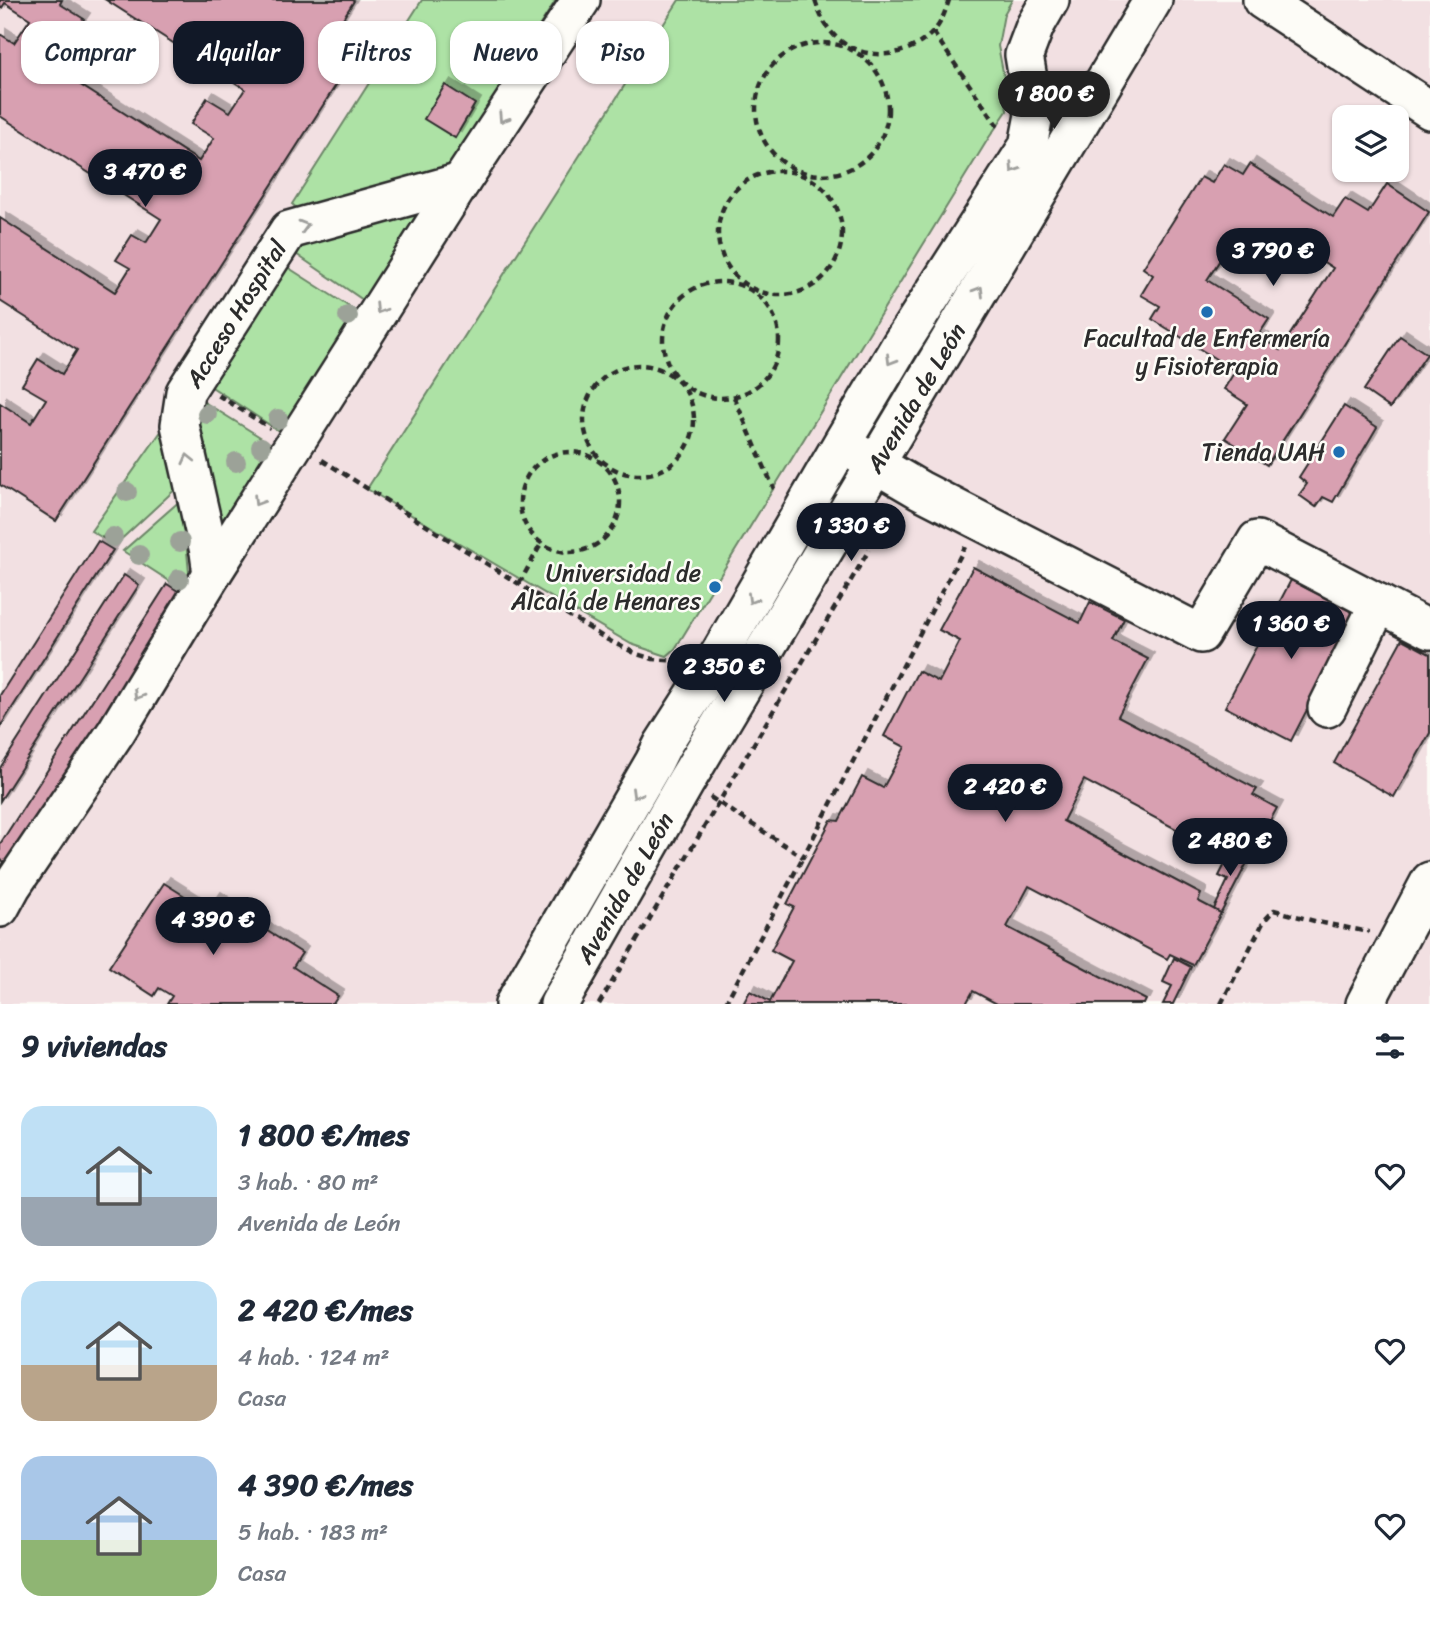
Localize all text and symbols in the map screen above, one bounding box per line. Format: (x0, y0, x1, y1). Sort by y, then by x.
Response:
chip: Comprar (21, 21, 159, 84)
chip: Alquilar (173, 21, 304, 84)
chip: Filtros (318, 21, 436, 84)
chip: Nuevo (450, 21, 562, 84)
chip: Piso (576, 21, 669, 84)
pin: 1 800 € (989, 72, 1119, 131)
text: 1 800 € (1014, 73, 1094, 114)
map controls (1332, 105, 1409, 182)
button: layers (1332, 105, 1409, 182)
one-way arrow (499, 111, 512, 124)
pin: 3 470 € (80, 150, 210, 209)
text: 3 470 € (104, 151, 186, 192)
one-way arrow (1009, 160, 1022, 173)
one-way arrow (298, 219, 310, 234)
pin: 3 790 € (1208, 229, 1338, 288)
text: 3 790 € (1232, 230, 1314, 271)
street label: Acceso Hospital (173, 231, 299, 397)
one-way arrow (971, 286, 984, 299)
one-way arrow (375, 302, 388, 315)
marker: Facultad de Enfermería y Fisioterapia (1199, 304, 1215, 320)
street label: Avenida de León (854, 314, 978, 482)
place label: Facultad de Enfermería y Fisioterapia (1084, 317, 1330, 387)
one-way arrow (887, 353, 900, 366)
place label: Tienda UAH (1202, 431, 1325, 473)
marker: Tienda UAH (1331, 444, 1347, 460)
one-way arrow (182, 453, 196, 465)
one-way arrow (253, 494, 266, 507)
pin: 1 330 € (786, 504, 916, 563)
text: 1 330 € (813, 505, 889, 546)
place label: Universidad de Alcalá de Henares (510, 552, 702, 622)
marker: Universidad de Alcalá de Henares (707, 579, 723, 595)
one-way arrow (747, 591, 760, 604)
pin: 1 360 € (1226, 602, 1356, 661)
text: 1 360 € (1252, 603, 1330, 644)
pin: 2 350 € (659, 644, 789, 704)
text: 2 350 € (683, 646, 765, 687)
one-way arrow (134, 687, 147, 700)
pin: 2 420 € (940, 764, 1070, 824)
text: 2 420 € (964, 766, 1046, 807)
one-way arrow (631, 787, 644, 800)
street label: Avenida de León (564, 804, 686, 973)
pin: 2 480 € (1165, 818, 1295, 878)
text: 2 480 € (1188, 820, 1272, 861)
pin: 4 390 € (148, 898, 278, 957)
text: 4 390 € (172, 899, 254, 940)
text: 9 viviendas (21, 1019, 167, 1073)
icon: filters (1371, 1027, 1409, 1065)
text: 1 800 €/mes (238, 1108, 410, 1162)
icon: home (77, 1134, 161, 1218)
icon: heart (1371, 1157, 1409, 1195)
text: 3 hab. · 80 m² (238, 1162, 379, 1203)
text: Avenida de León (238, 1203, 400, 1244)
text: 2 420 €/mes (238, 1283, 413, 1337)
icon: home (77, 1309, 161, 1393)
icon: heart (1371, 1332, 1409, 1370)
text: 4 hab. · 124 m² (238, 1337, 390, 1378)
text: Casa (238, 1378, 286, 1419)
text: 4 390 €/mes (238, 1458, 413, 1512)
icon: home (77, 1484, 161, 1568)
icon: heart (1371, 1507, 1409, 1545)
text: 5 hab. · 183 m² (238, 1512, 388, 1553)
text: Casa (238, 1553, 286, 1594)

